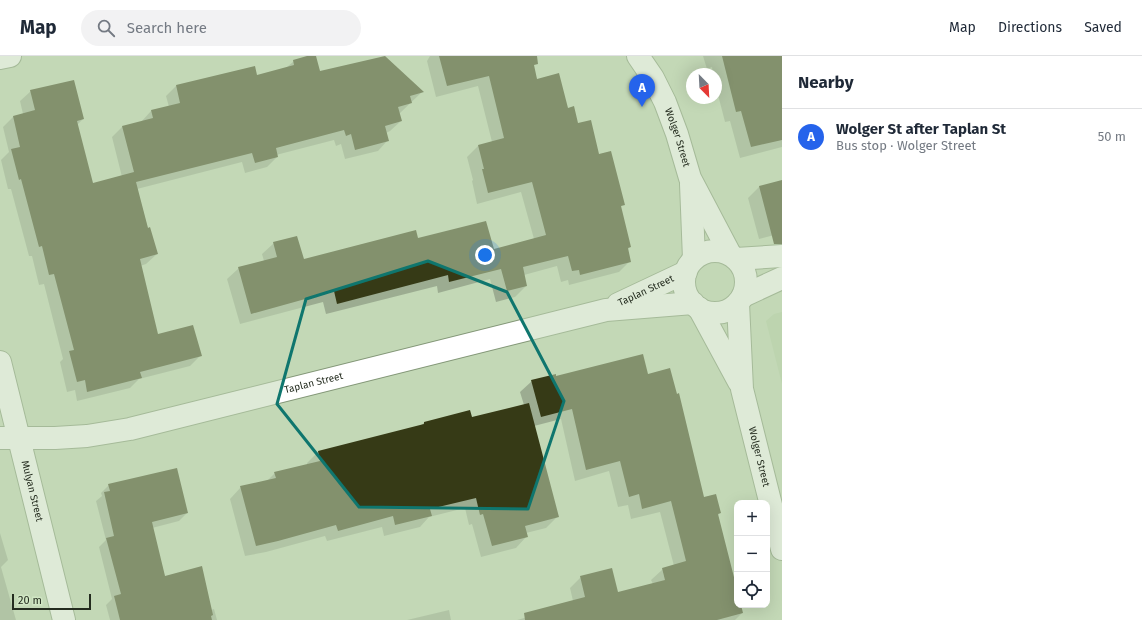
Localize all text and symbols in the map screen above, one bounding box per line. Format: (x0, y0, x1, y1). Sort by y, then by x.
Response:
search box (81, 10, 361, 46)
text: Map (20, 16, 57, 39)
icon: search (95, 17, 117, 39)
text: Search here (127, 19, 207, 37)
text: Map (949, 19, 976, 36)
text: Directions (998, 19, 1062, 36)
text: Saved (1084, 19, 1122, 36)
north arrow (686, 68, 722, 104)
text: Nearby (798, 72, 853, 93)
pin: A (629, 74, 655, 107)
street label: Wolger Street (662, 106, 692, 169)
text: Wolger St after Taplan St (836, 120, 1006, 138)
text: A (807, 129, 815, 144)
text: 50 m (1098, 129, 1126, 144)
text: Bus stop · Wolger Street (836, 138, 976, 153)
your location (475, 245, 495, 265)
street label: Taplan Street (616, 272, 676, 309)
street label: Taplan Street (283, 370, 345, 396)
street label: Wolger Street (746, 426, 772, 488)
street label: Mulyan Street (19, 459, 45, 523)
map controls (734, 500, 770, 608)
button: + (734, 500, 770, 536)
button: − (734, 536, 770, 572)
button: locate (734, 572, 770, 608)
scale bar (12, 592, 91, 611)
text: 20 m (18, 594, 42, 607)

